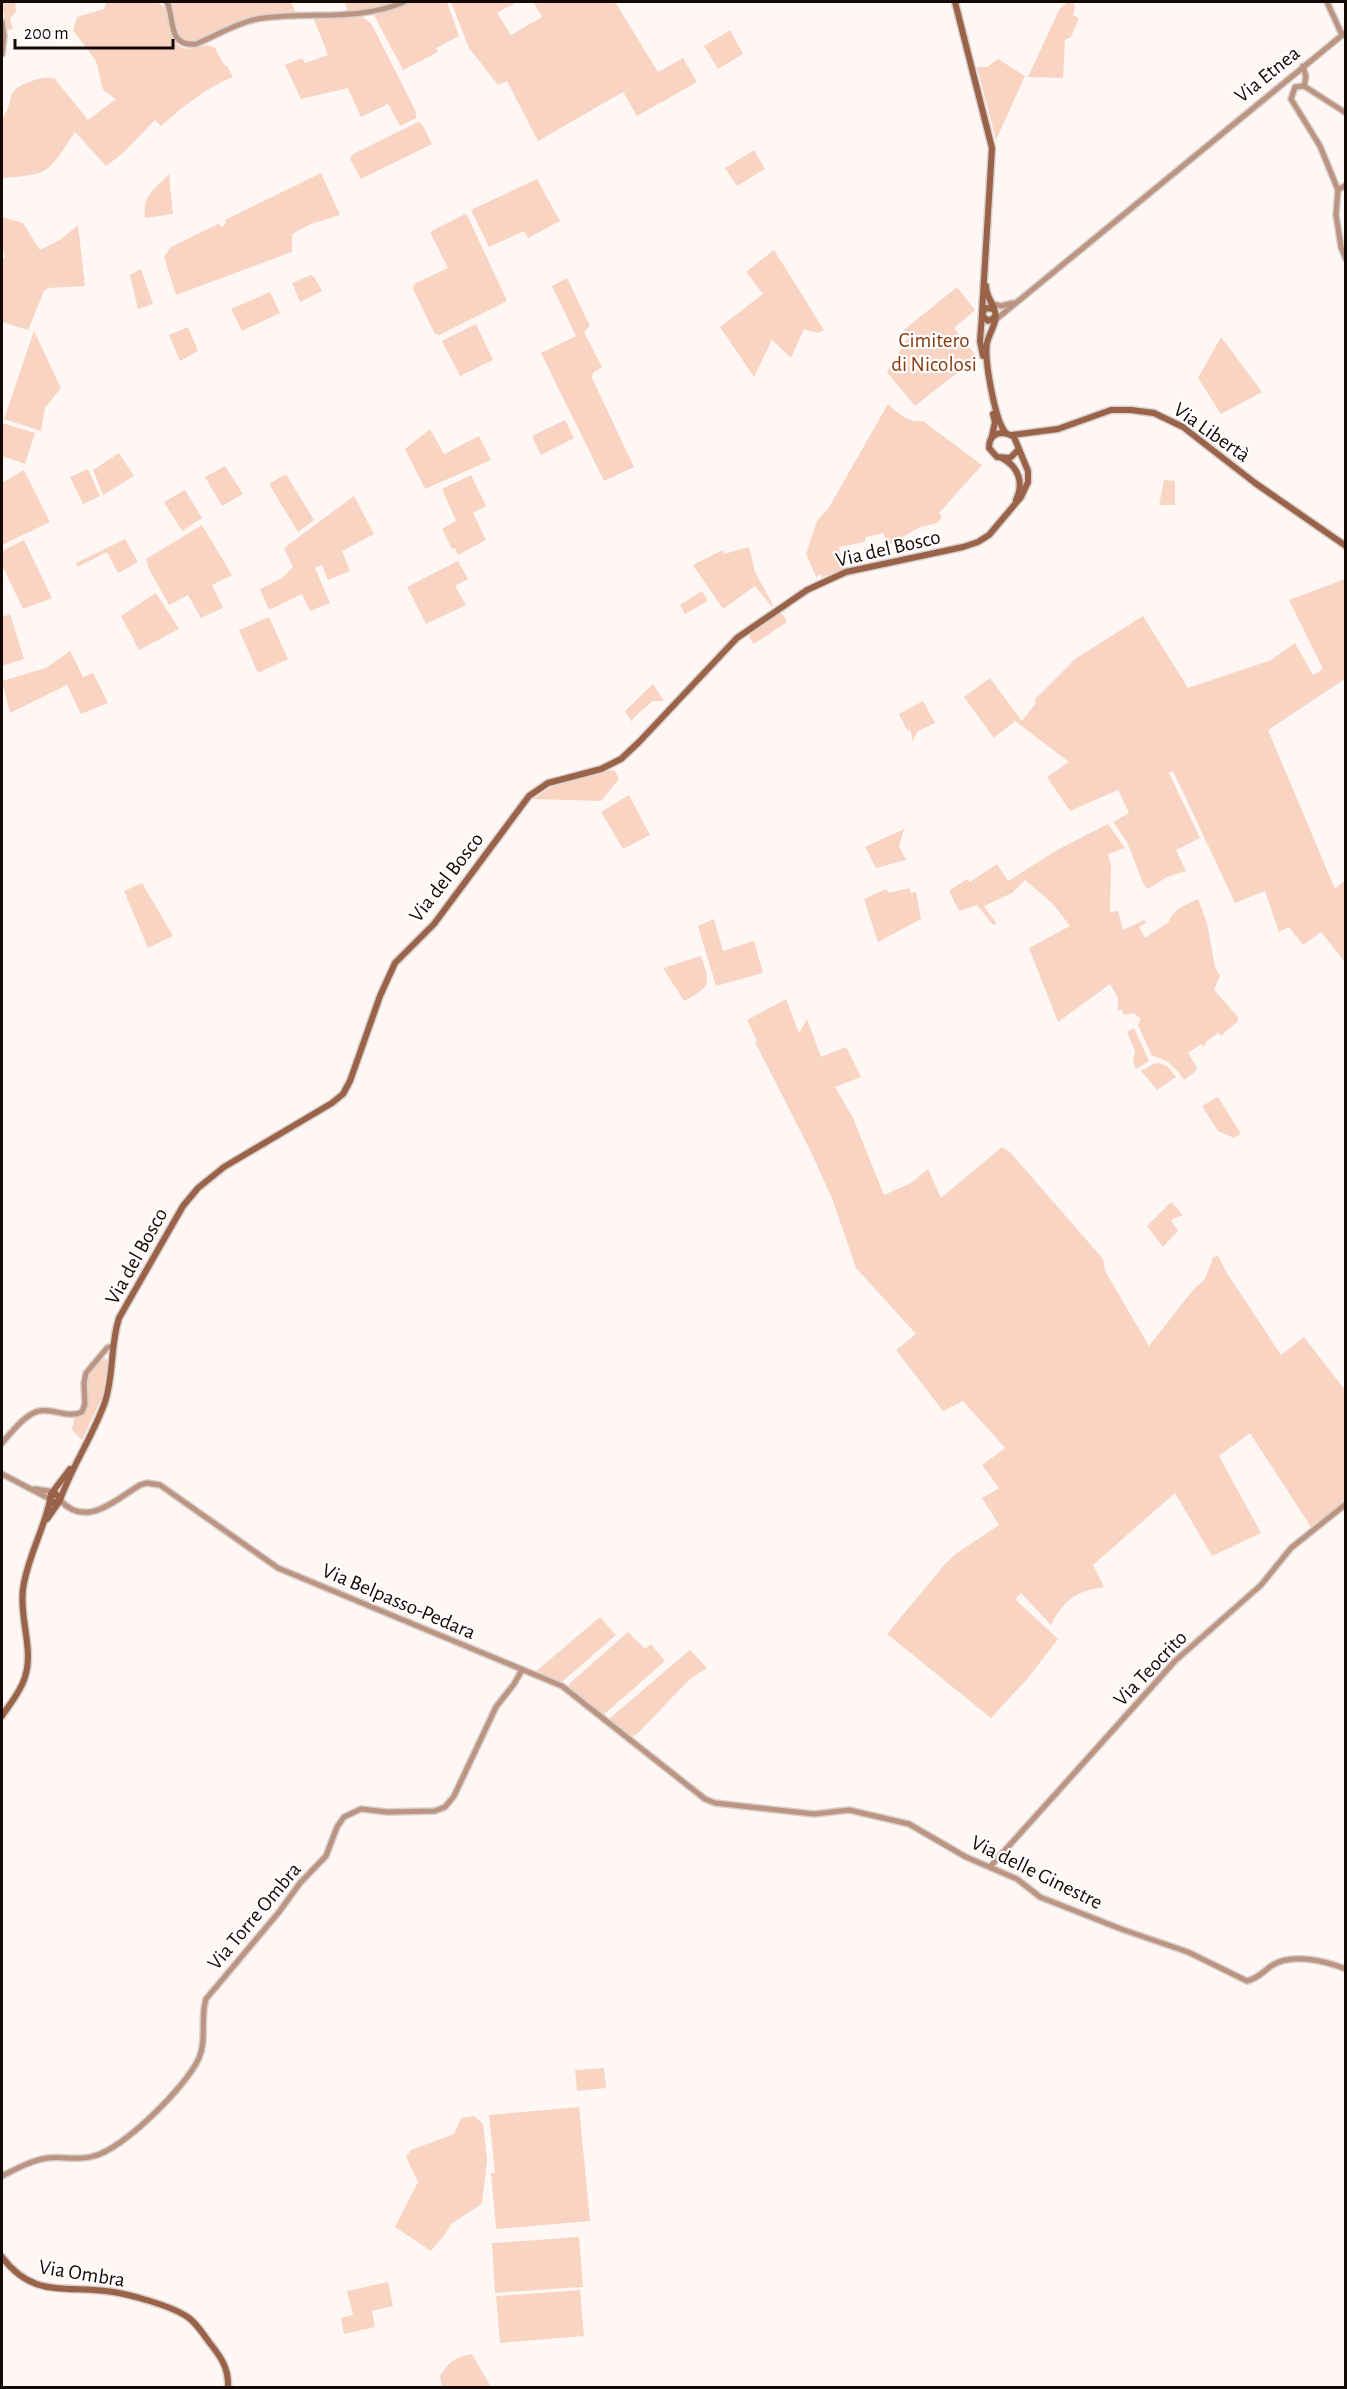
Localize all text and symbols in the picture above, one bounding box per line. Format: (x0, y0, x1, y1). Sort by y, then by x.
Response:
scale bar (15, 12, 172, 50)
text: 200 m (24, 25, 69, 43)
street label: Via Etnea (1231, 42, 1304, 107)
park label: Cimitero di Nicolosi (891, 330, 977, 375)
street label: Via Libertà (1170, 399, 1254, 466)
street label: Via del Bosco (834, 526, 943, 571)
street label: Via del Bosco (405, 829, 488, 926)
street label: Via del Bosco (101, 1204, 172, 1308)
street label: Via Belpasso-Pedara (319, 1560, 479, 1643)
street label: Via Teocrito (1110, 1627, 1191, 1710)
street label: Via delle Ginestre (968, 1832, 1106, 1913)
street label: Via Torre Ombra (204, 1858, 305, 1974)
street label: Via Ombra (37, 2256, 127, 2291)

